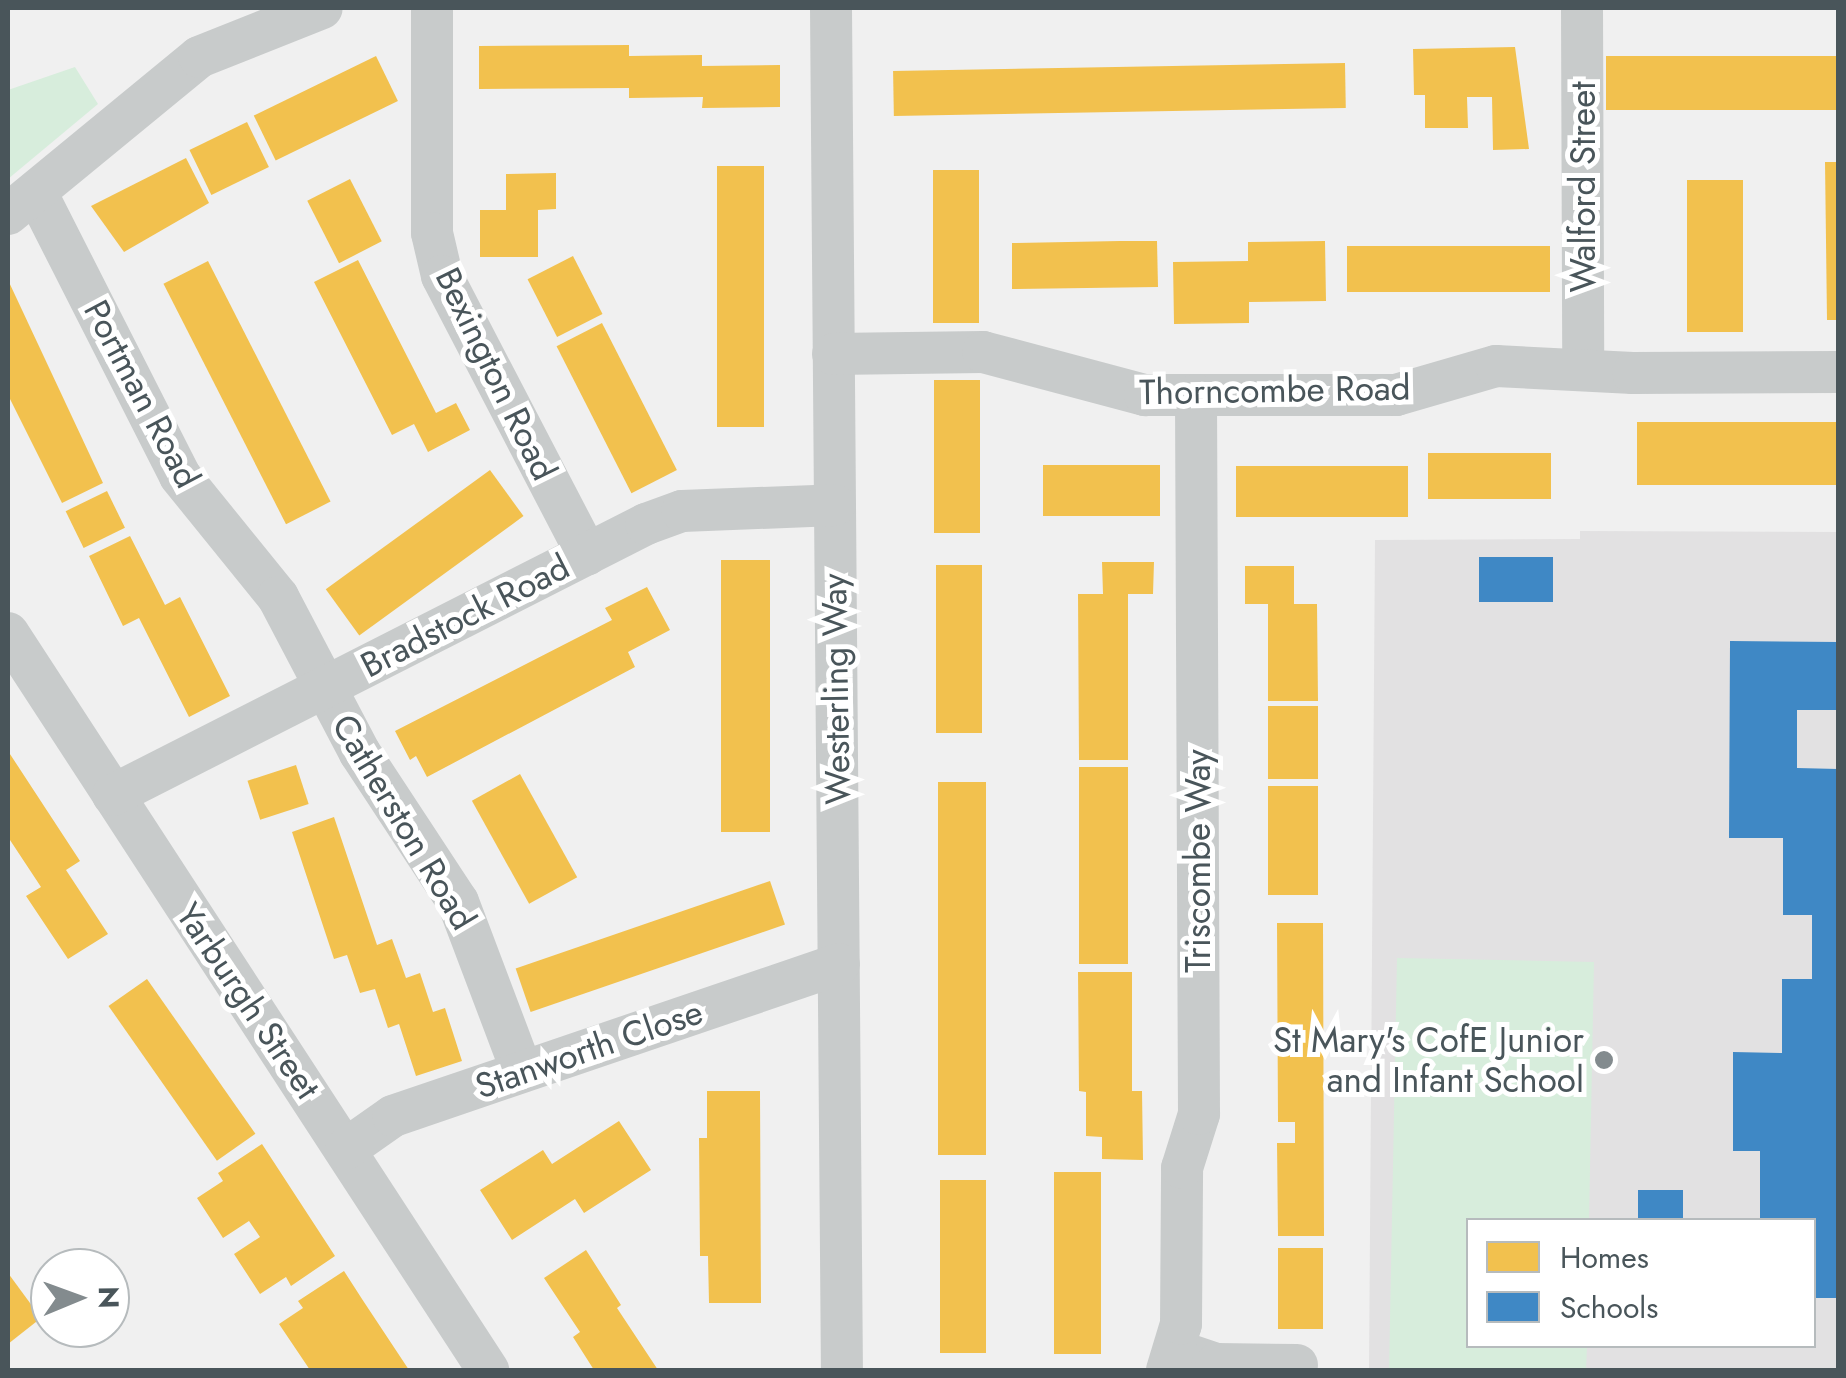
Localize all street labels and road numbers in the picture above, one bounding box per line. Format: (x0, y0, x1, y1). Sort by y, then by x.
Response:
street label: Walford Street (1562, 81, 1604, 293)
street label: Bexington Road (426, 261, 566, 487)
street label: Portman Road (75, 293, 209, 495)
street label: Thorncombe Road (1139, 367, 1411, 413)
street label: Bradstock Road (354, 546, 576, 686)
street label: Westerling Way (813, 573, 859, 805)
street label: Catherston Road (323, 707, 485, 937)
street label: Triscombe Way (1177, 749, 1219, 973)
street label: Yarburgh Street (167, 895, 329, 1107)
street label: Stanworth Close (470, 990, 708, 1108)

